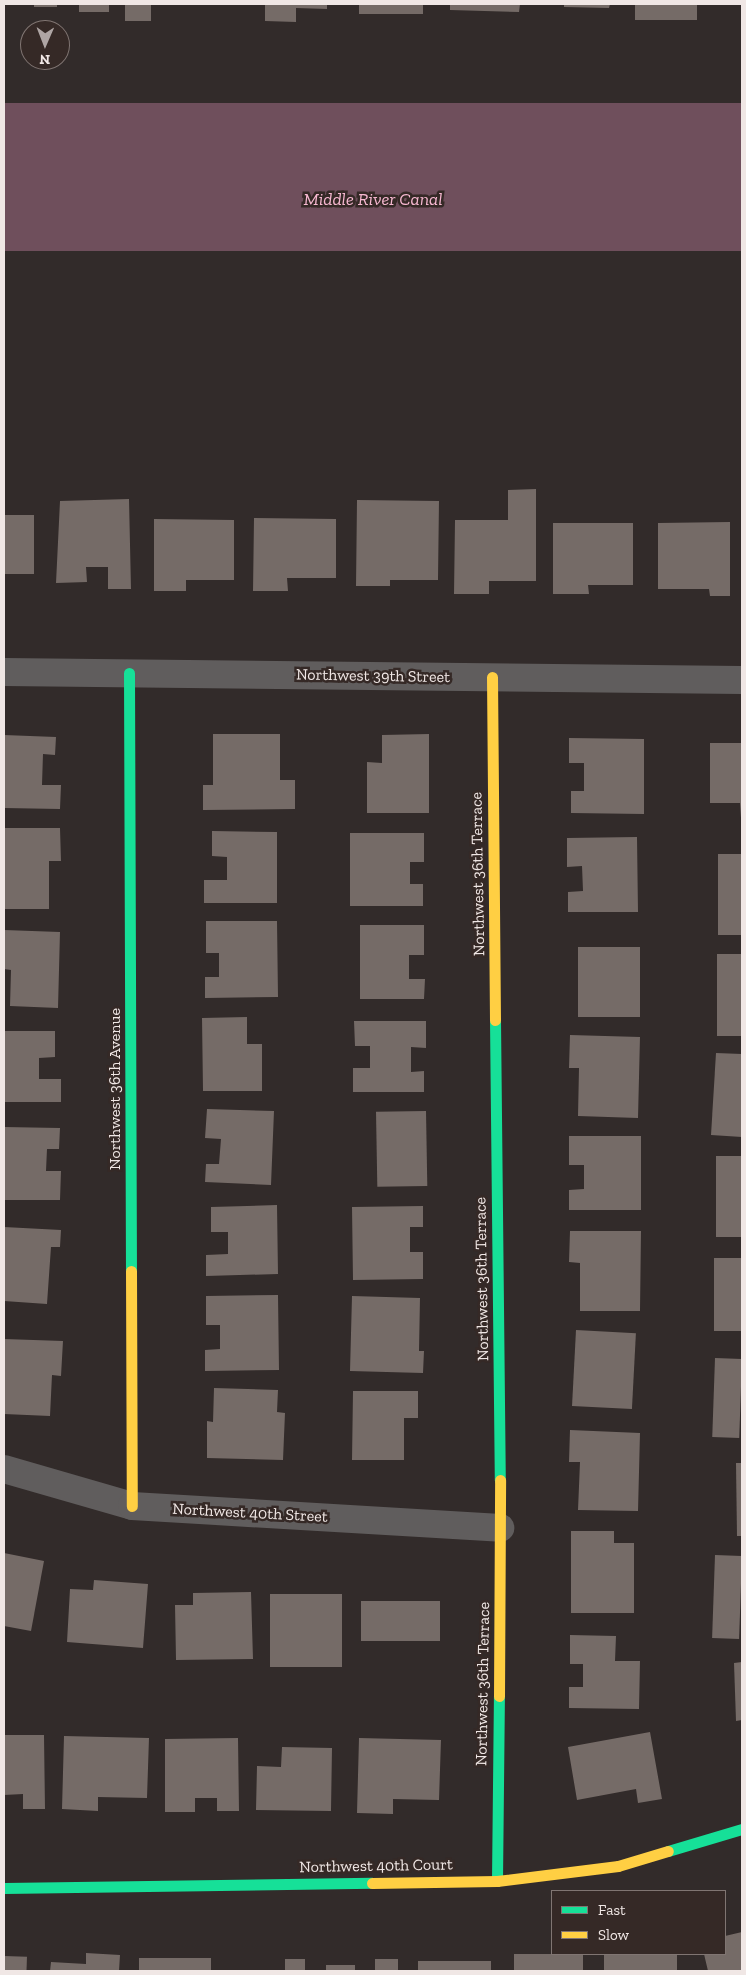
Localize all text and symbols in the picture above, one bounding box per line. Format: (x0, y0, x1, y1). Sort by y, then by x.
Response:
north arrow (20, 20, 70, 70)
text: N (39, 51, 50, 68)
water label: Middle River Canal (303, 188, 443, 210)
street label: Northwest 39th Street (296, 665, 450, 687)
street label: Northwest 36th Terrace (467, 792, 489, 956)
street label: Northwest 36th Avenue (105, 1008, 125, 1170)
street label: Northwest 36th Terrace (471, 1197, 493, 1361)
street label: Northwest 40th Street (172, 1499, 328, 1527)
street label: Northwest 36th Terrace (472, 1602, 494, 1766)
street label: Northwest 40th Court (299, 1855, 453, 1877)
legend (551, 1890, 726, 1955)
text: Fast (598, 1901, 626, 1919)
text: Slow (598, 1926, 629, 1944)

